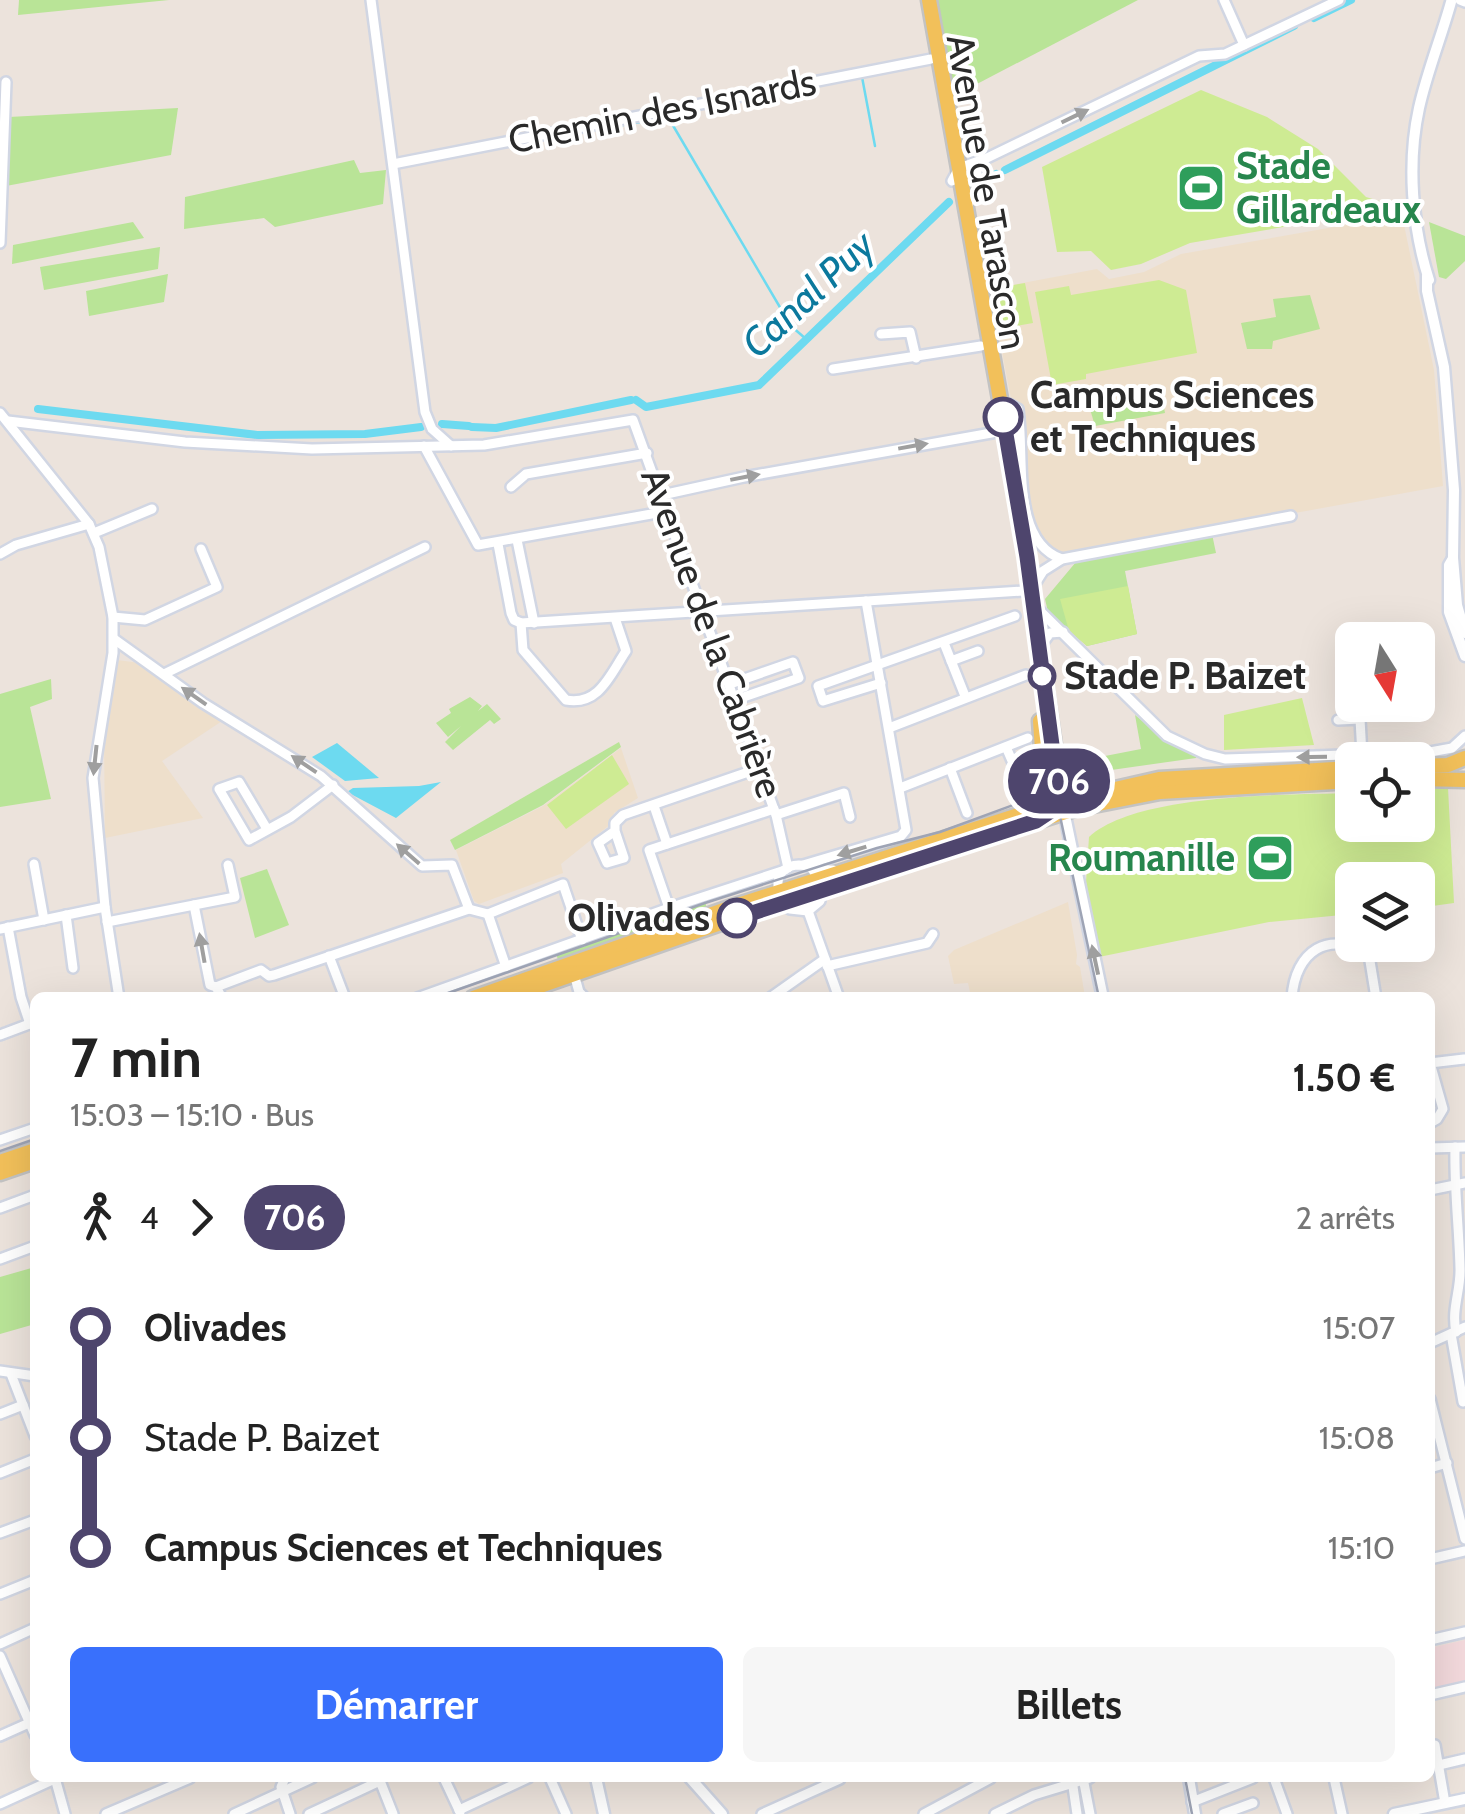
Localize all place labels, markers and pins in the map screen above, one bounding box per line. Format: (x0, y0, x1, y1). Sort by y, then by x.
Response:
place label: Stade Gillardeaux (1236, 142, 1421, 233)
sports icon: Stade Gillardeaux (1175, 162, 1227, 214)
place label: Campus Sciences et Techniques (1030, 371, 1314, 462)
marker: Campus Sciences et Techniques (984, 398, 1022, 436)
place label: Stade P. Baizet (1064, 652, 1306, 699)
marker: Stade P. Baizet (1029, 663, 1055, 689)
sports icon: Roumanille (1244, 832, 1296, 884)
place label: Roumanille (1048, 834, 1235, 881)
place label: Olivades (567, 894, 710, 941)
marker: Olivades (718, 899, 756, 937)

